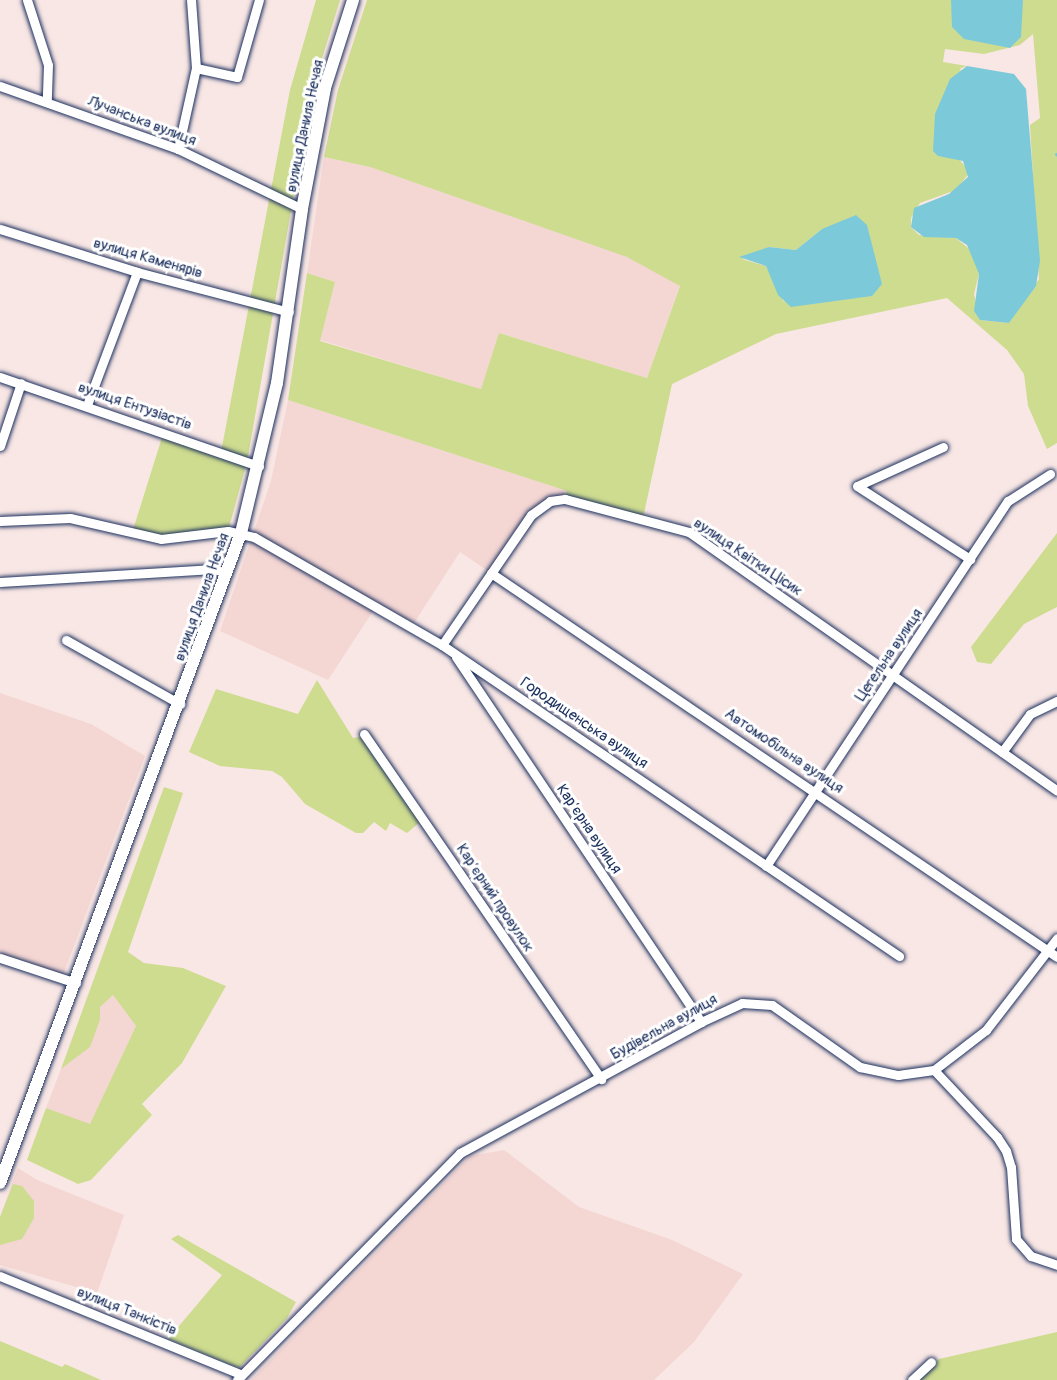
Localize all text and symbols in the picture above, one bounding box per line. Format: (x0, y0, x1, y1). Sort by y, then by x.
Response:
street label: вулиця Данила Нечая (282, 58, 328, 194)
street label: Лучанська вулиця (85, 92, 199, 150)
street label: вулиця Каменярів (91, 234, 205, 282)
street label: вулиця Ентузіастів (76, 378, 194, 434)
street label: вулиця Квітки Цісик (690, 514, 806, 600)
street label: вулиця Данила Нечая (170, 531, 234, 663)
street label: Цегельна вулиця (851, 605, 927, 705)
street label: Городищенська вулиця (517, 674, 651, 772)
street label: Автомобільна вулиця (721, 705, 847, 797)
street label: Карʼєрна вулиця (553, 781, 625, 877)
street label: Карʼєрний провулок (452, 841, 538, 955)
street label: Будівельна вулиця (608, 990, 720, 1064)
street label: вулиця Танкістів (74, 1283, 180, 1339)

